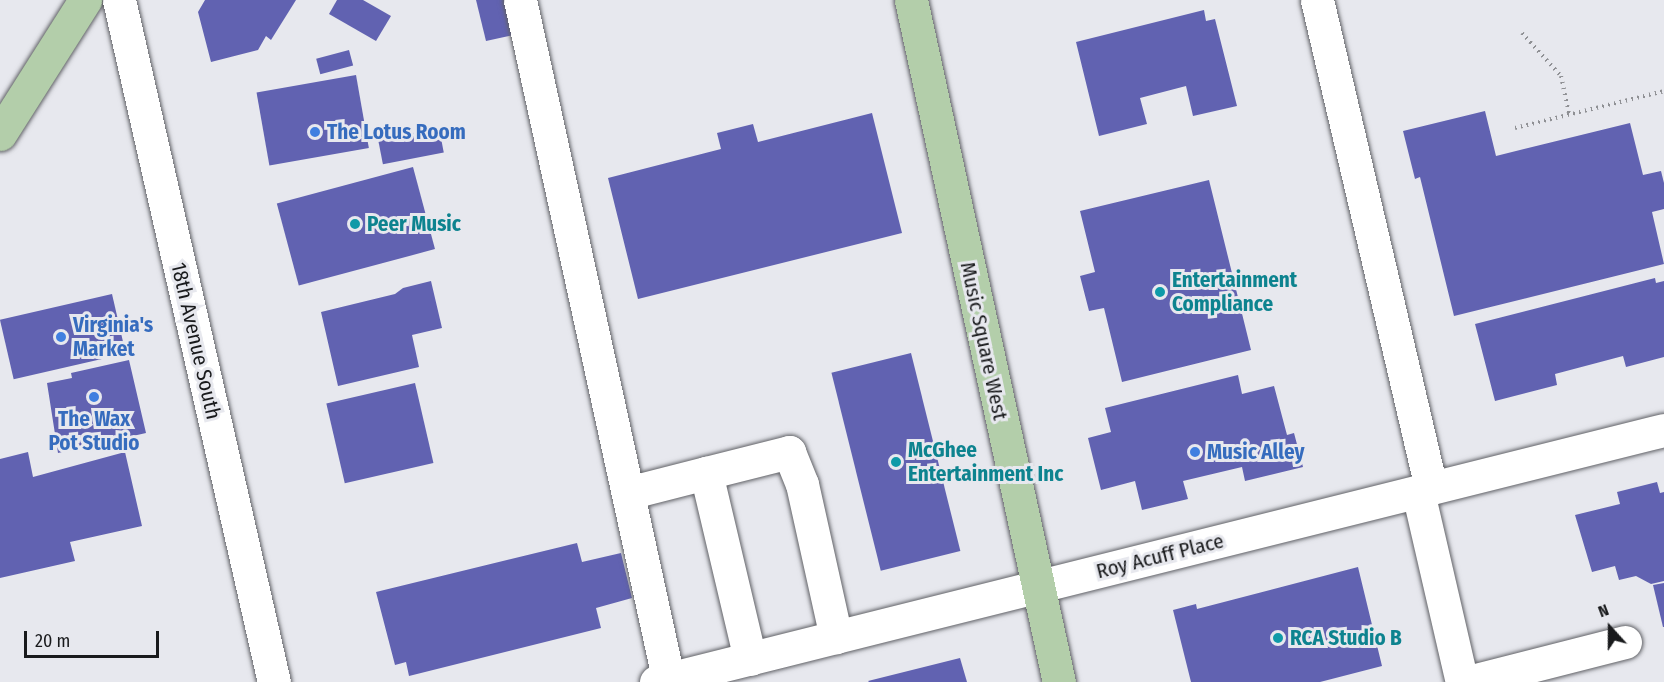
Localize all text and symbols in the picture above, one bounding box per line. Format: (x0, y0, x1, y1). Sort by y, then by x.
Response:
place label: The Lotus Room (327, 119, 466, 145)
marker: The Lotus Room (308, 125, 322, 139)
place label: Peer Music (367, 211, 461, 237)
marker: Peer Music (348, 217, 362, 231)
street label: 18th Avenue South (166, 260, 226, 422)
street label: Music Square West (955, 260, 1013, 422)
place label: Entertainment Compliance (1172, 267, 1297, 317)
marker: Entertainment Compliance (1153, 285, 1167, 299)
place label: Virginia's Market (73, 312, 153, 362)
marker: Virginia's Market (54, 330, 68, 344)
marker: The Wax Pot Studio (87, 390, 101, 404)
place label: The Wax Pot Studio (48, 406, 140, 456)
place label: McGhee Entertainment Inc (908, 437, 1063, 487)
place label: Music Alley (1207, 439, 1304, 465)
marker: Music Alley (1188, 445, 1202, 459)
marker: McGhee Entertainment Inc (889, 455, 903, 469)
street label: Roy Acuff Place (1094, 528, 1226, 584)
north arrow (1580, 598, 1640, 658)
text: N (1595, 600, 1611, 621)
scale bar (27, 619, 162, 657)
place label: RCA Studio B (1290, 625, 1402, 651)
text: 20 m (35, 630, 70, 652)
marker: RCA Studio B (1271, 631, 1285, 645)

